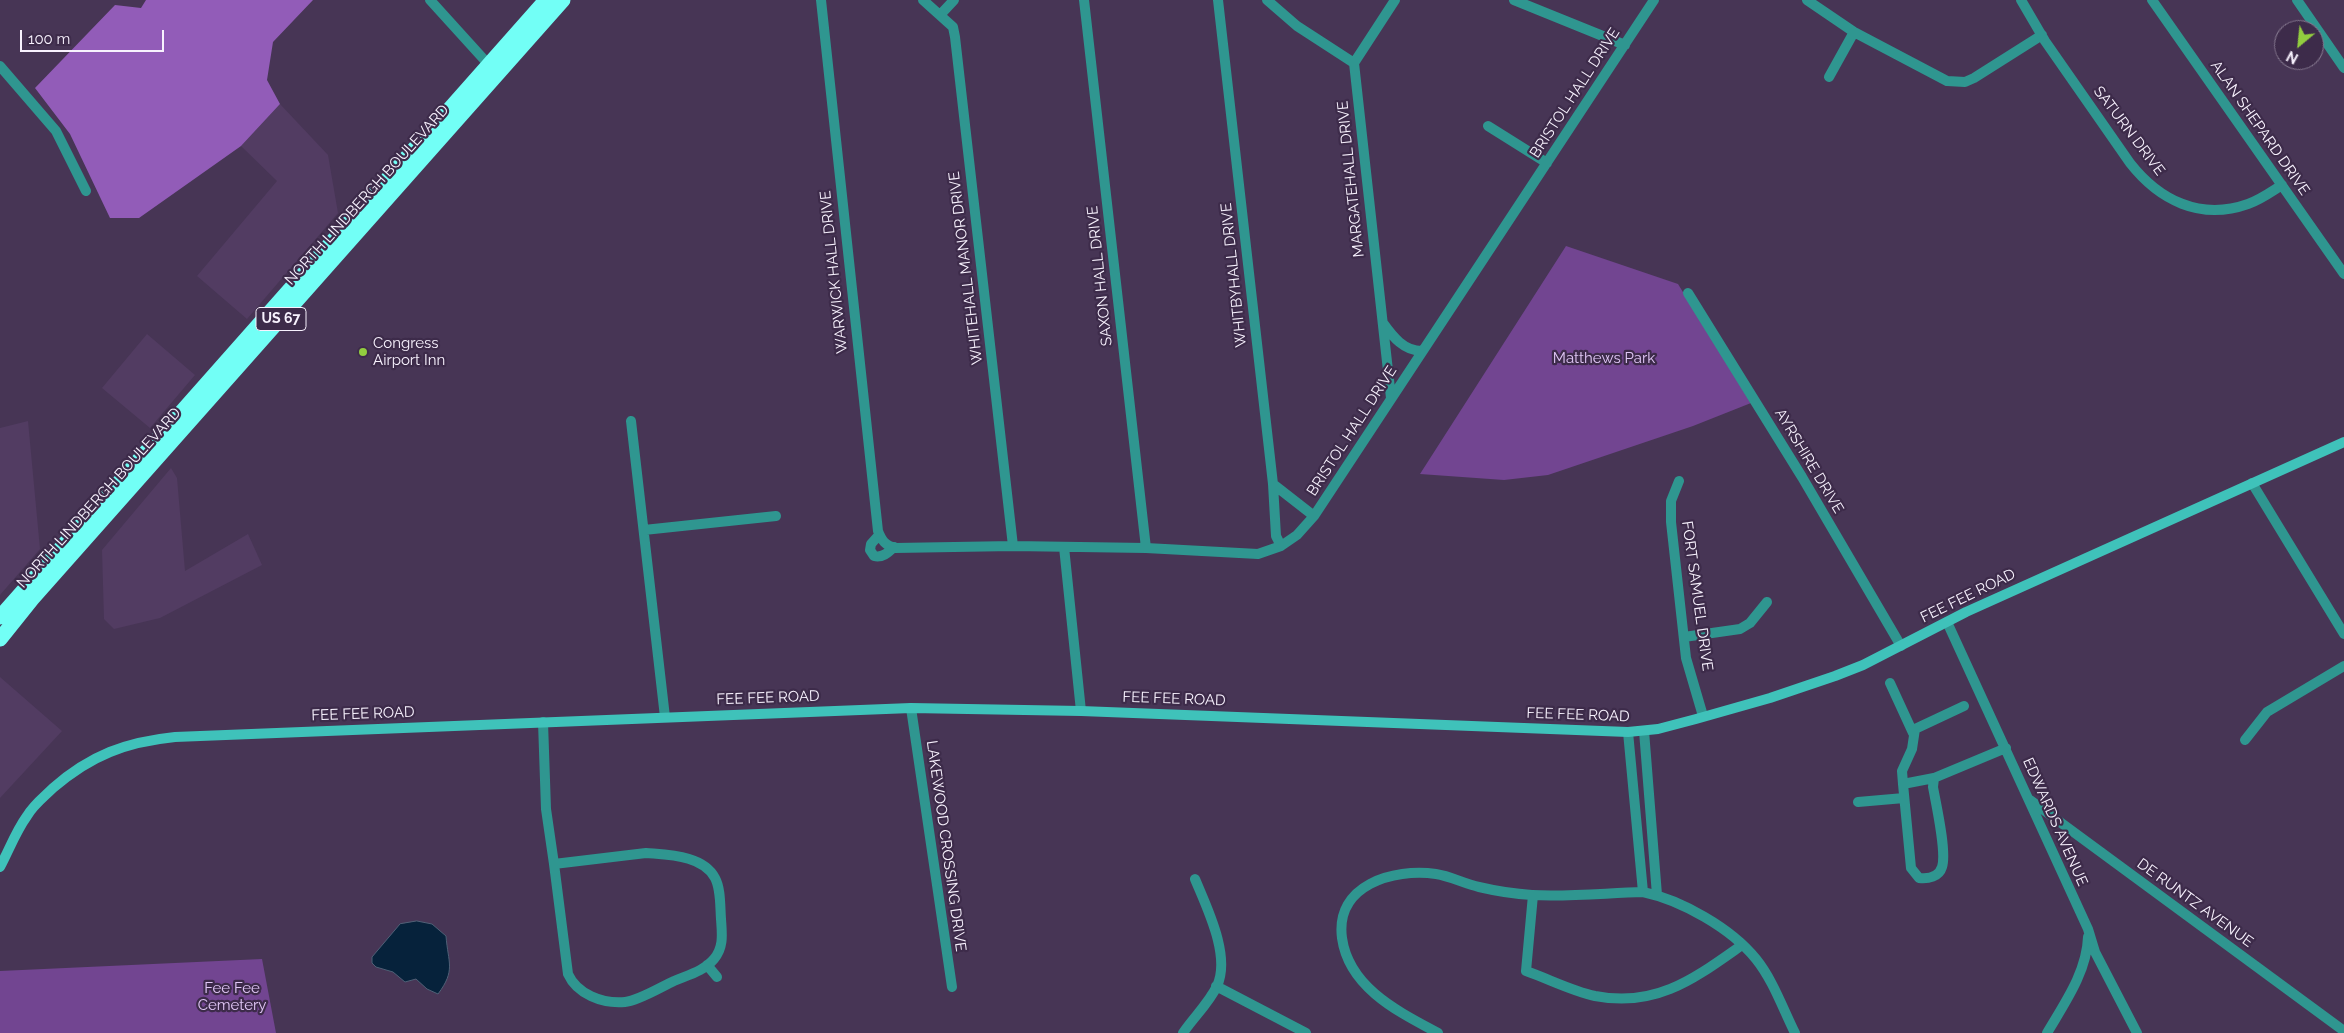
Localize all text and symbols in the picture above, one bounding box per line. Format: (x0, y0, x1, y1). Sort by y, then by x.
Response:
scale bar (22, 20, 166, 52)
north arrow (2274, 20, 2324, 70)
street label: BRISTOL HALL DRIVE (1526, 25, 1624, 161)
text: 100 m (28, 30, 70, 48)
street label: ALAN SHEPARD DRIVE (2207, 57, 2313, 199)
street label: SATURN DRIVE (2090, 83, 2168, 179)
street label: MARGATEHALL DRIVE (1334, 100, 1368, 258)
street label: NORTH LINDBERGH BOULEVARD (281, 101, 453, 289)
street label: WHITEHALL MANOR DRIVE (945, 170, 987, 366)
street label: WARWICK HALL DRIVE (816, 190, 852, 354)
street label: WHITBYHALL DRIVE (1217, 202, 1251, 348)
street label: SAXON HALL DRIVE (1084, 205, 1116, 347)
road number: US 67 (256, 308, 306, 330)
place label: Congress Airport Inn (373, 334, 445, 369)
marker: Congress Airport Inn (357, 346, 369, 358)
park label: Matthews Park (1553, 349, 1655, 367)
street label: BRISTOL HALL DRIVE (1303, 363, 1401, 499)
street label: NORTH LINDBERGH BOULEVARD (13, 404, 185, 592)
street label: AYRSHIRE DRIVE (1771, 405, 1847, 517)
street label: FORT SAMUEL DRIVE (1678, 520, 1716, 672)
street label: FEE FEE ROAD (1918, 565, 2018, 627)
street label: FEE FEE ROAD (716, 687, 820, 709)
street label: FEE FEE ROAD (1122, 688, 1226, 710)
street label: FEE FEE ROAD (311, 703, 415, 725)
street label: FEE FEE ROAD (1526, 704, 1630, 726)
street label: LAKEWOOD CROSSING DRIVE (922, 739, 970, 953)
street label: EDWARDS AVENUE (2019, 755, 2091, 889)
street label: DE RUNTZ AVENUE (2133, 855, 2257, 951)
park label: Fee Fee Cemetery (198, 979, 266, 1014)

